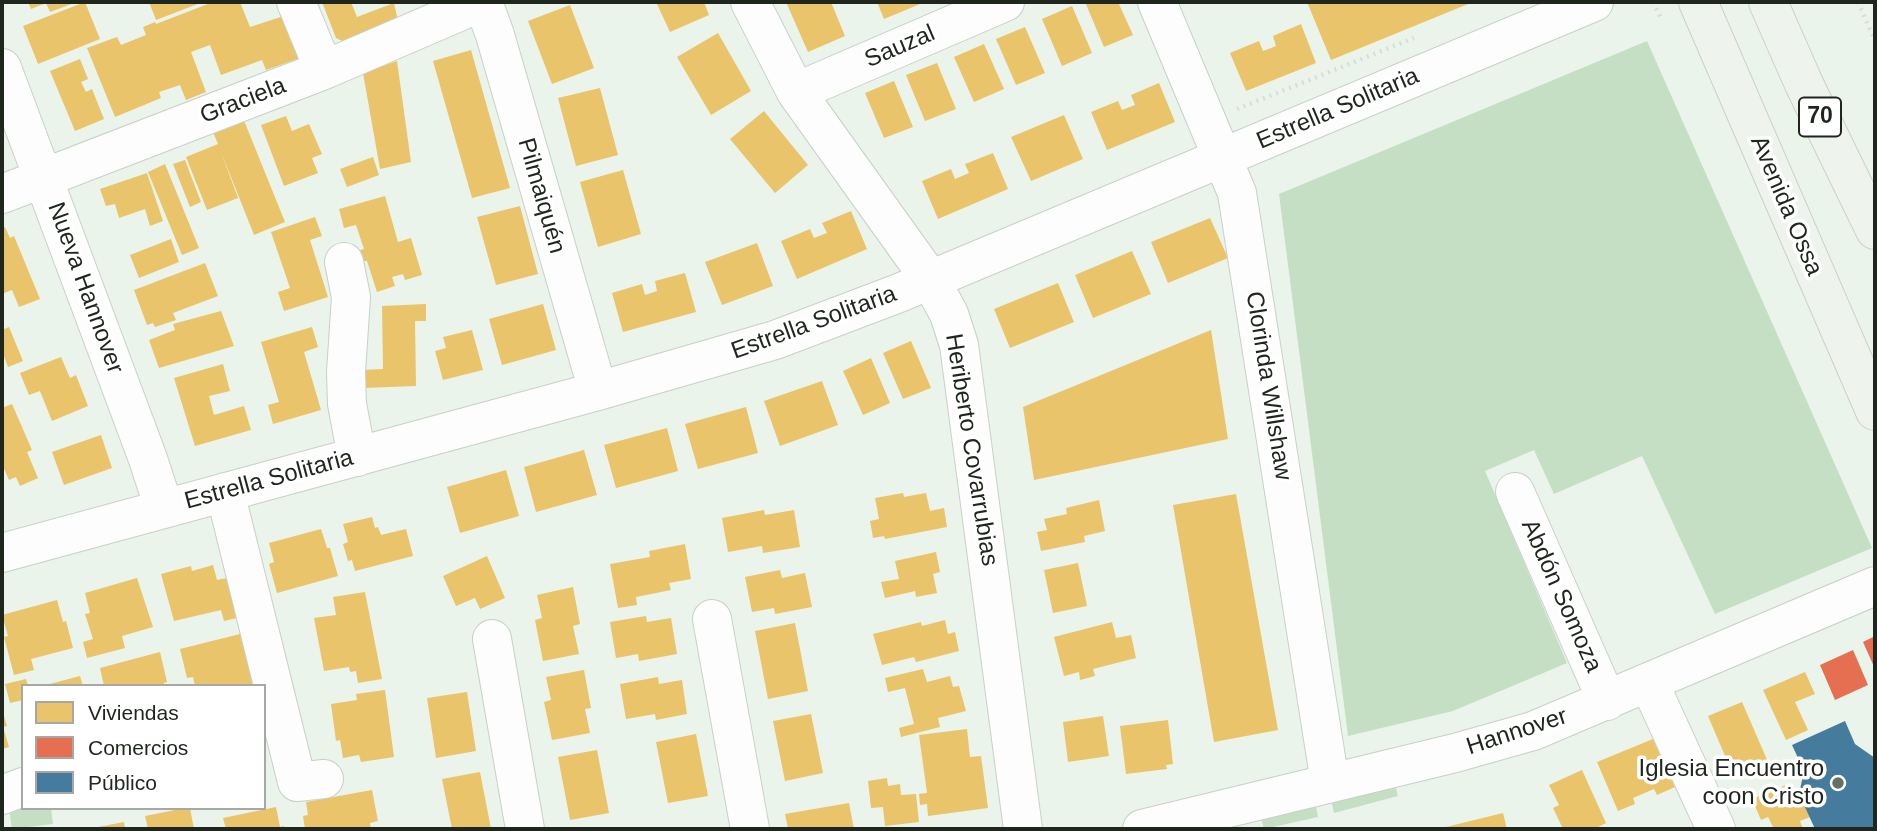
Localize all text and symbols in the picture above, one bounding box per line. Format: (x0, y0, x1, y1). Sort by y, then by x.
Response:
street label: Sauzal (861, 19, 939, 75)
street label: Estrella Solitaria (1253, 62, 1423, 156)
street label: Graciela (196, 72, 290, 130)
road number: 70 (1799, 98, 1841, 136)
street label: Avenida Ossa (1744, 132, 1828, 280)
street label: Pilmaiquén (511, 135, 571, 257)
street label: Nueva Hannover (41, 198, 129, 378)
street label: Estrella Solitaria (728, 280, 900, 366)
street label: Clorinda Willshaw (1239, 290, 1297, 482)
street label: Heriberto Covarrubias (938, 332, 1004, 568)
street label: Estrella Solitaria (182, 444, 356, 516)
street label: Abdón Somoza (1514, 515, 1608, 677)
legend (21, 684, 266, 810)
text: Viviendas (88, 701, 179, 724)
street label: Hannover (1463, 702, 1571, 762)
text: Comercios (88, 736, 188, 759)
place label: Iglesia Encuentro coon Cristo (1639, 755, 1824, 811)
text: Público (88, 771, 157, 794)
marker: Iglesia Encuentro coon Cristo (1830, 775, 1846, 791)

